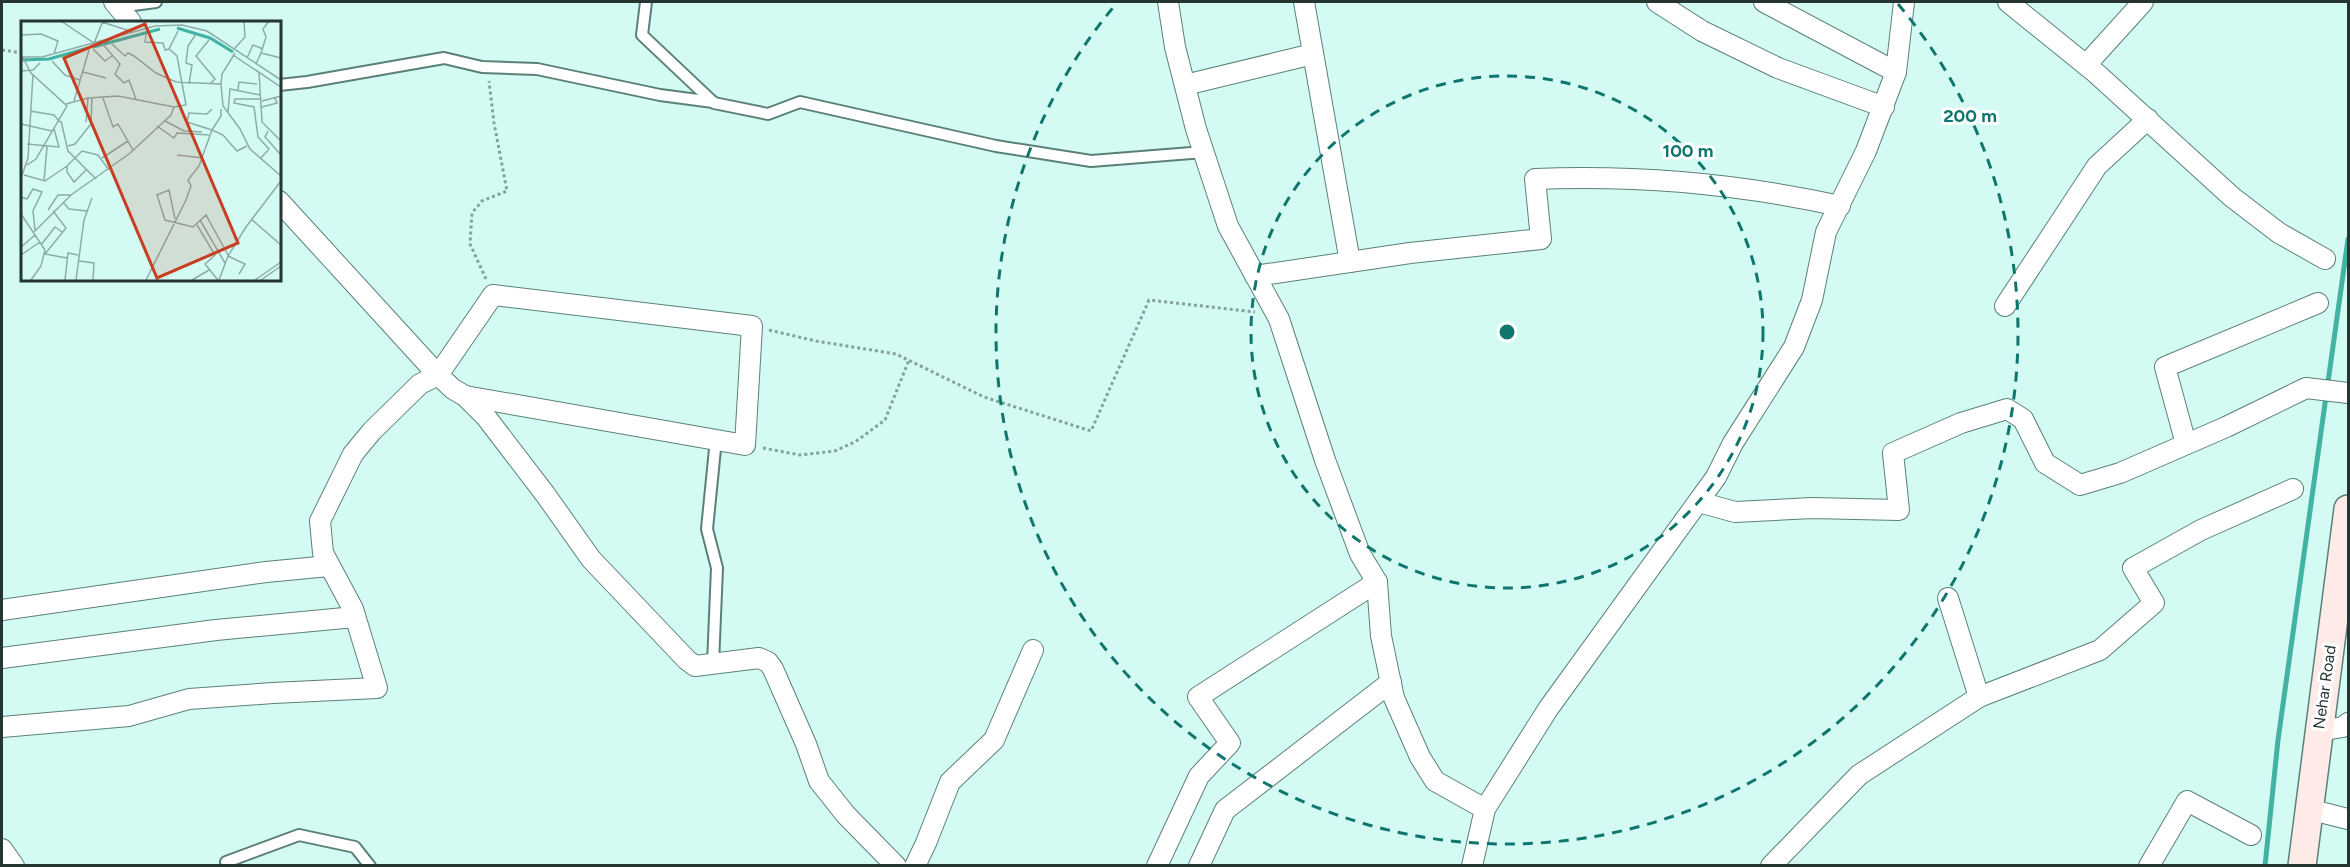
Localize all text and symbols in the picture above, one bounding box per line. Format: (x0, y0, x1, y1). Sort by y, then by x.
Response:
inset map (21, 21, 280, 280)
text: 200 m (1943, 105, 1997, 127)
text: 100 m (1663, 140, 1713, 162)
centre of rings (1497, 322, 1517, 342)
street label: Nehar Road (2309, 644, 2340, 730)

